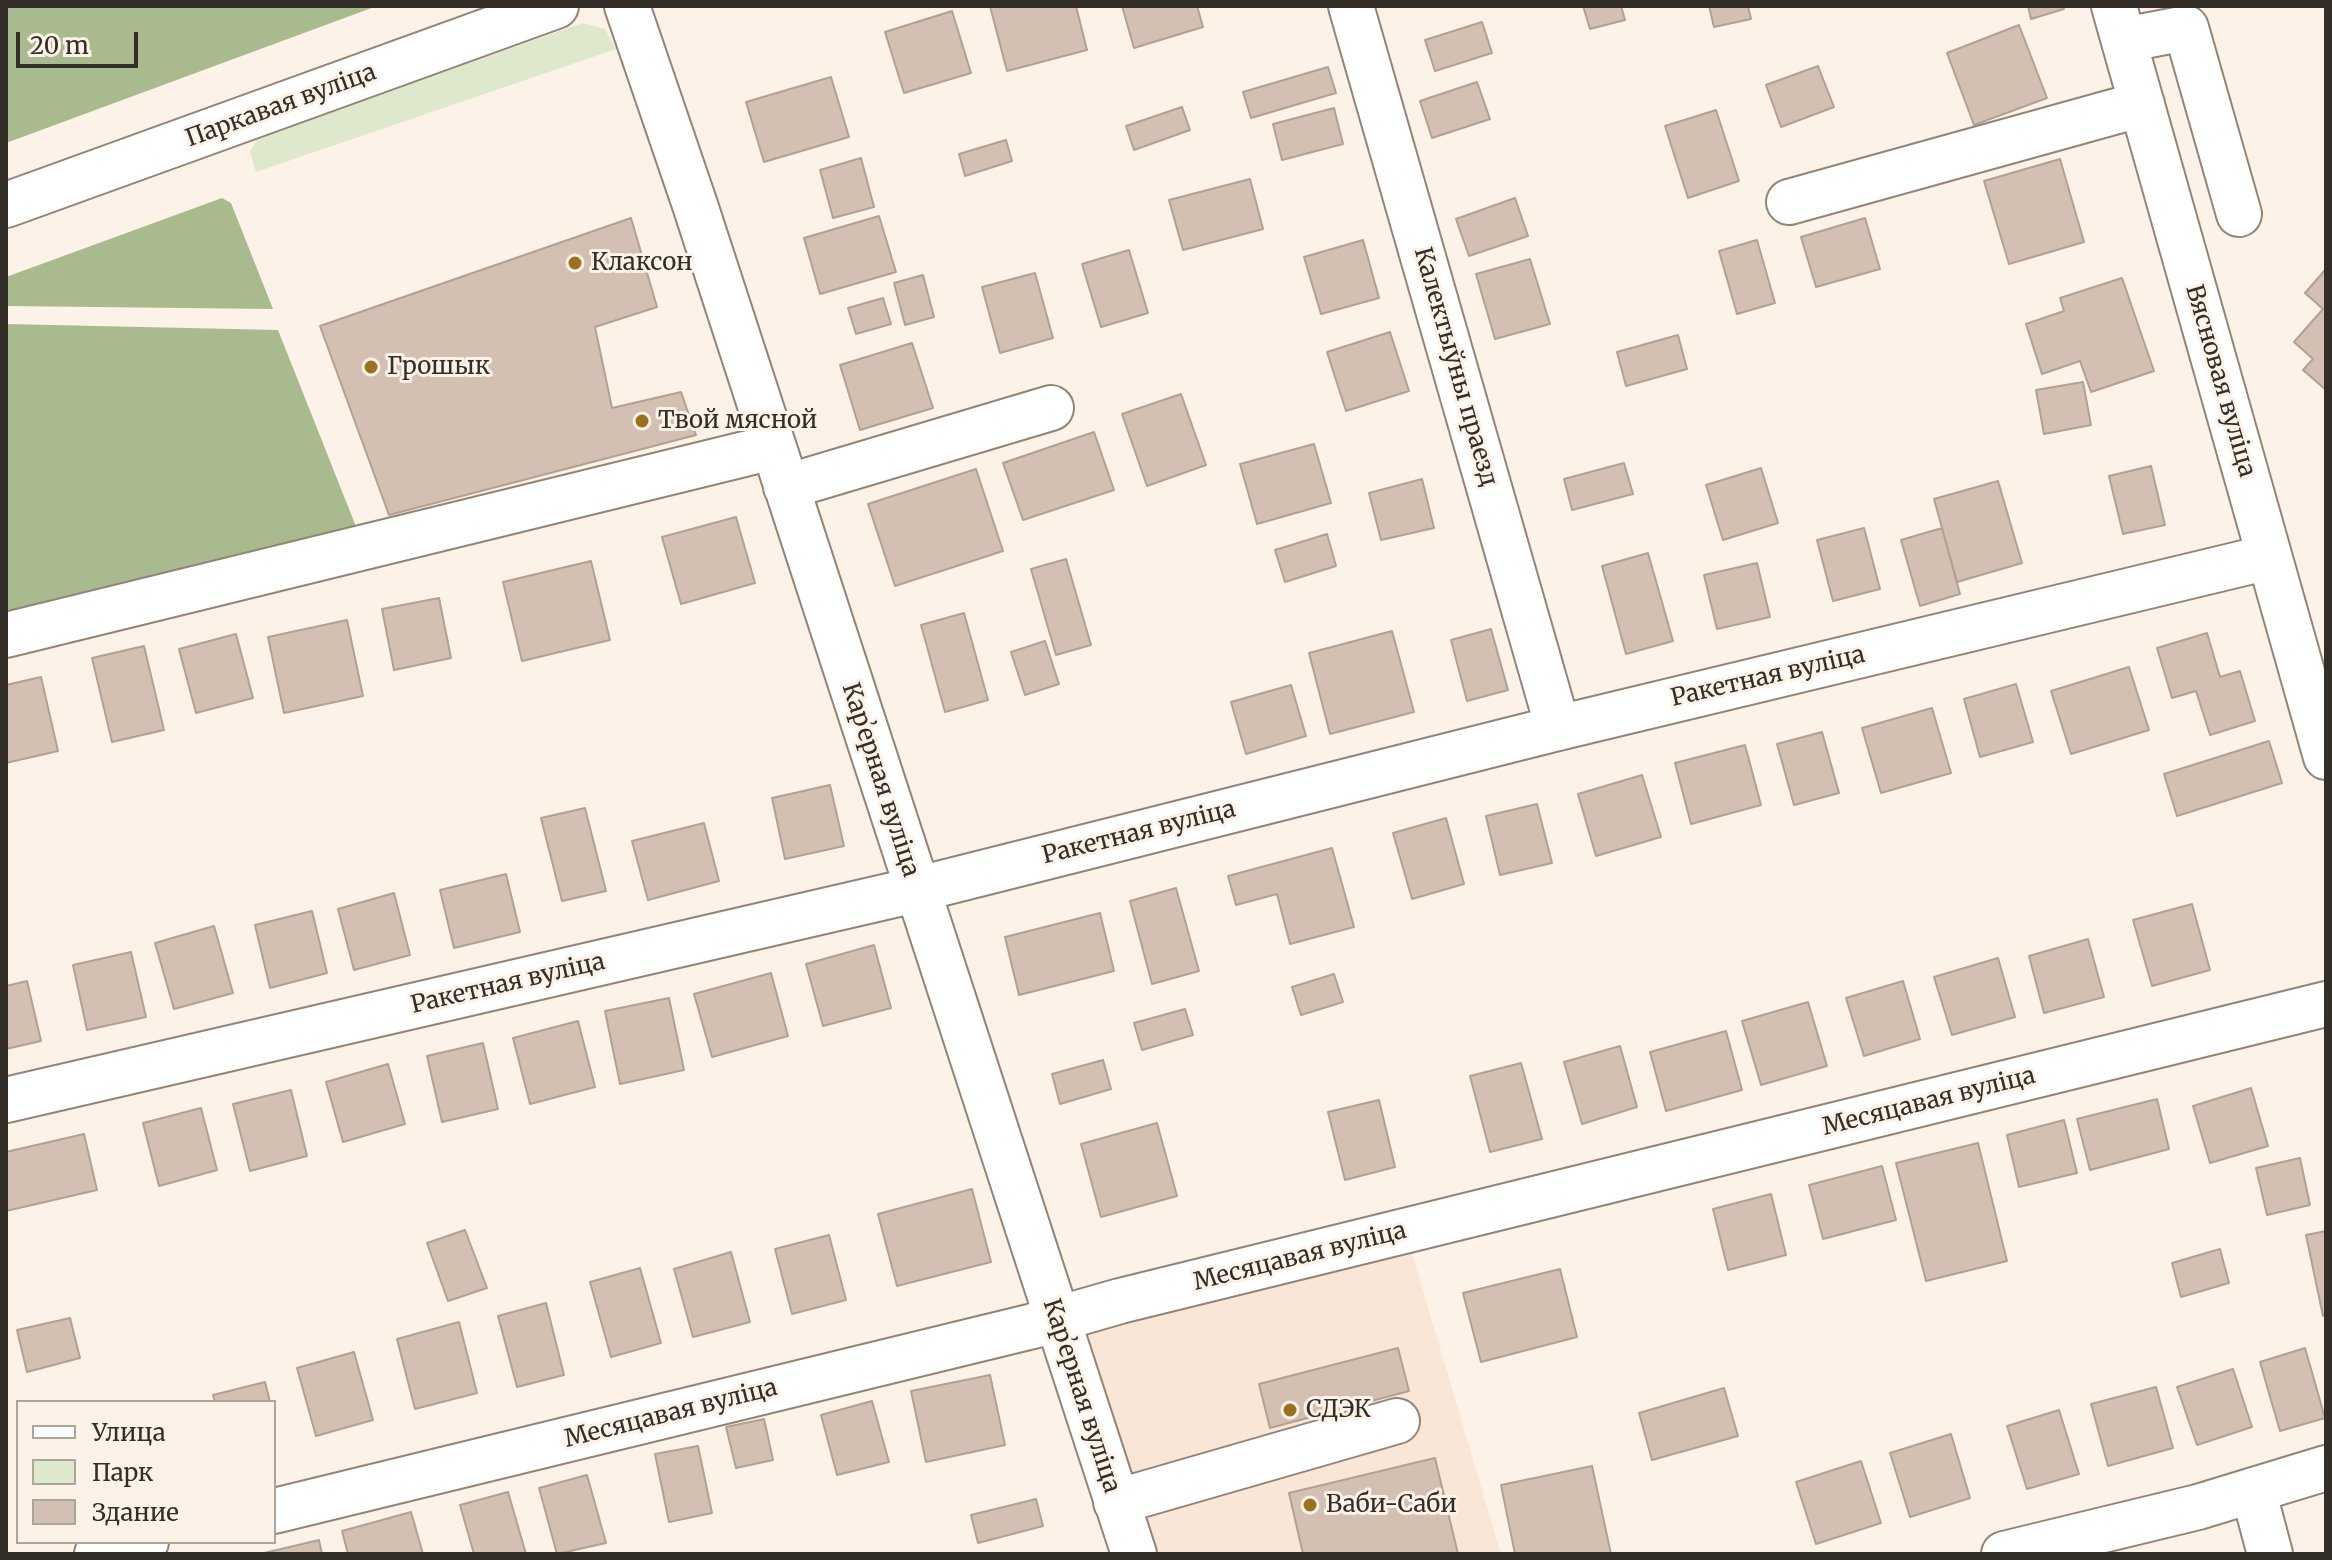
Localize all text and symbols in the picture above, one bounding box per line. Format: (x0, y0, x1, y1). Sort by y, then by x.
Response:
scale bar (20, 16, 142, 66)
text: 20 m (30, 30, 89, 61)
street label: Паркавая вуліца (182, 58, 380, 154)
street label: Калектыўны праезд (1407, 244, 1503, 490)
place label: Клаксон (591, 249, 693, 277)
marker: Клаксон (566, 254, 584, 272)
street label: Вясновая вуліца (2179, 282, 2261, 480)
place label: Грошык (387, 353, 490, 381)
marker: Грошык (362, 358, 380, 376)
place label: Твой мясной (658, 407, 817, 435)
marker: Твой мясной (633, 412, 651, 430)
street label: Ракетная вуліца (1668, 641, 1868, 713)
street label: Карʼерная вуліца (835, 679, 925, 881)
street label: Ракетная вуліца (1039, 795, 1239, 871)
street label: Ракетная вуліца (408, 948, 608, 1020)
street label: Месяцавая вуліца (1820, 1062, 2038, 1142)
street label: Месяцавая вуліца (1191, 1217, 1409, 1297)
street label: Карʼерная вуліца (1036, 1295, 1126, 1497)
street label: Месяцавая вуліца (562, 1374, 780, 1454)
place label: СДЭК (1306, 1396, 1371, 1424)
legend (16, 1400, 276, 1544)
marker: СДЭК (1281, 1401, 1299, 1419)
text: Улица (92, 1417, 166, 1448)
text: Парк (92, 1457, 153, 1488)
place label: Ваби-Саби (1326, 1491, 1457, 1519)
marker: Ваби-Саби (1301, 1496, 1319, 1514)
text: Здание (92, 1497, 179, 1528)

